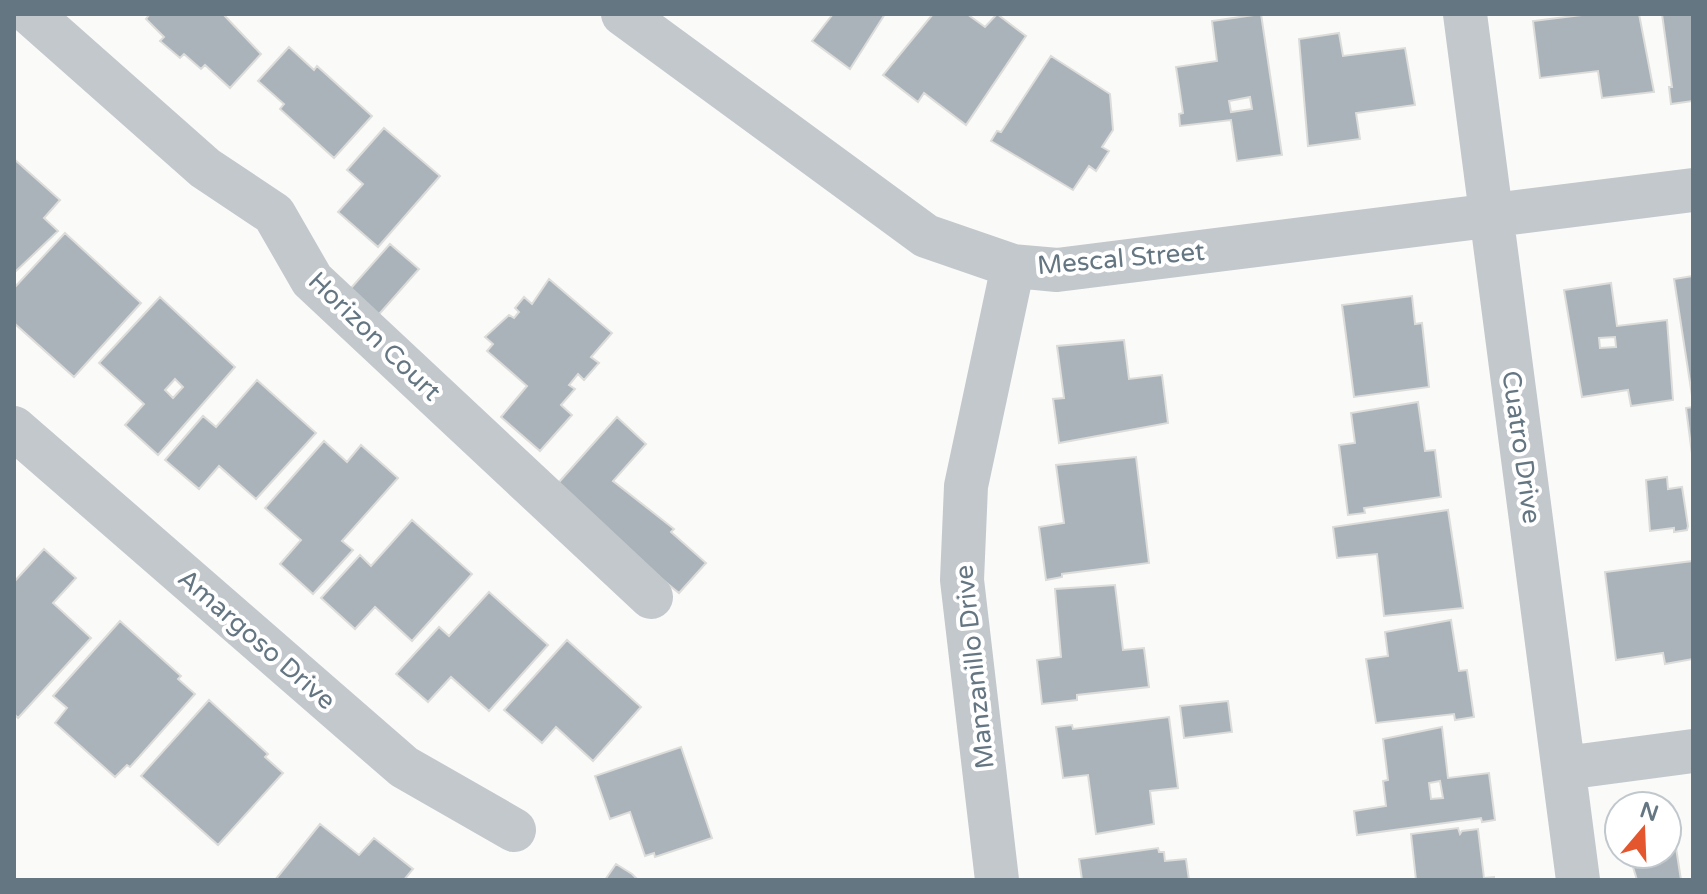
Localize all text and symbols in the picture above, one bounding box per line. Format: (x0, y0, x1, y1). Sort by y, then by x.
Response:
street label: Mescal Street (1036, 236, 1206, 281)
street label: Horizon Court (302, 265, 447, 407)
street label: Cuatro Drive (1495, 369, 1548, 525)
street label: Amargoso Drive (172, 563, 342, 716)
street label: Manzanillo Drive (948, 563, 1001, 770)
north arrow (1603, 790, 1683, 870)
text: N (1637, 797, 1662, 827)

